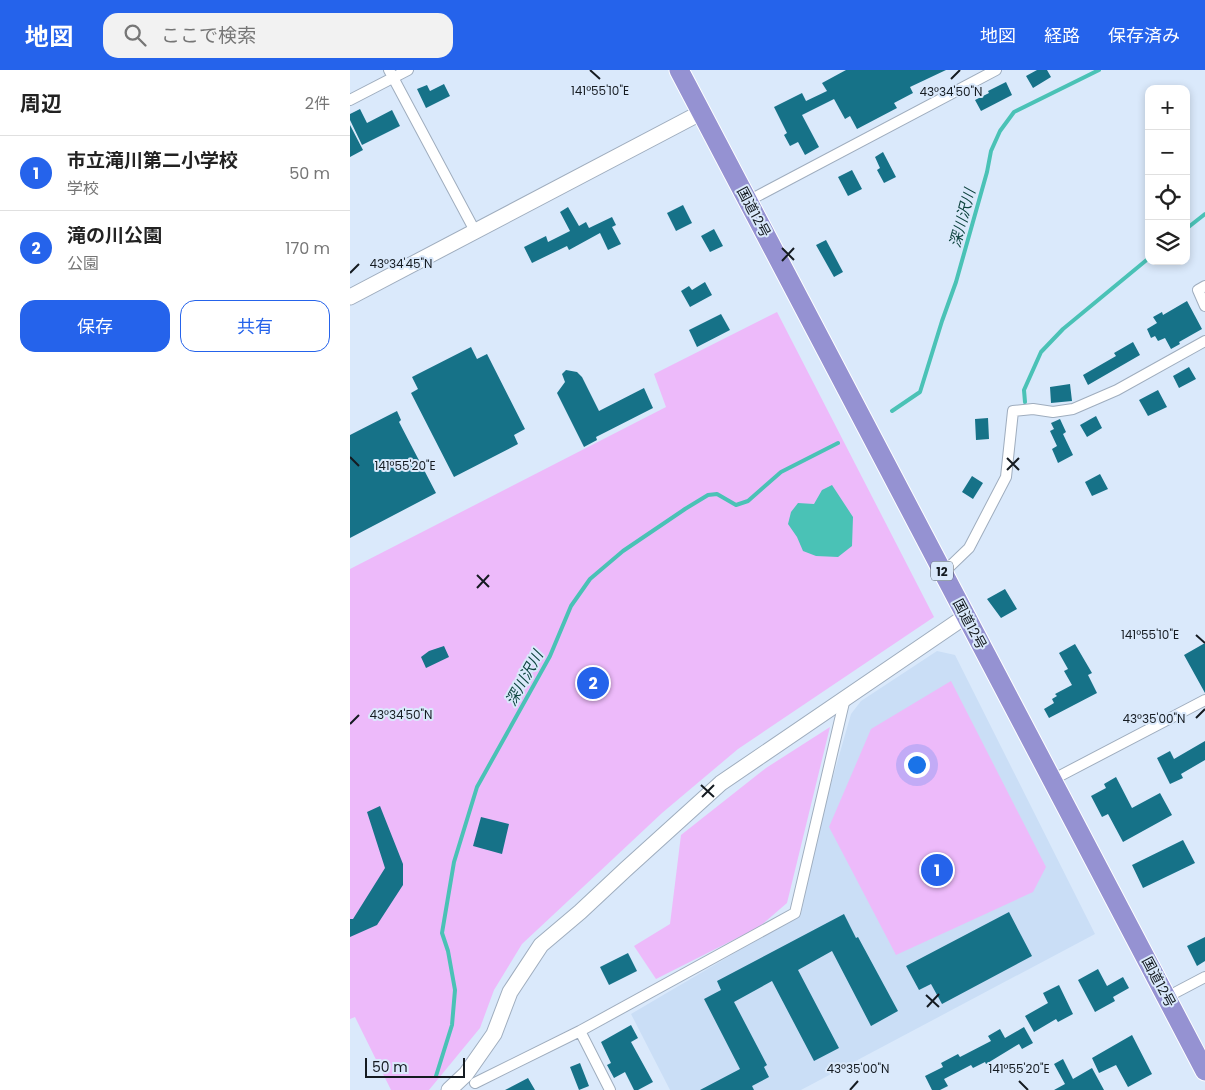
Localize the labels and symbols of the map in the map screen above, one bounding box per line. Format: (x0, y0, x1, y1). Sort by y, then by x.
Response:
text: 141°55'10"E (571, 82, 629, 99)
text: 43°34'50"N (919, 83, 983, 100)
street label: 国道12号 (732, 183, 776, 241)
water label: 深川沢川 (944, 184, 980, 250)
text: 43°34'45"N (369, 255, 433, 272)
text: 141°55'20"E (374, 457, 436, 474)
road number: 12 (931, 562, 953, 581)
street label: 国道12号 (948, 595, 992, 653)
text: 141°55'10"E (1121, 626, 1179, 643)
water label: 深川沢川 (500, 645, 549, 709)
pin: 2 (577, 664, 609, 702)
text: 43°34'50"N (369, 706, 433, 723)
text: 43°35'00"N (1122, 710, 1186, 727)
your location (904, 752, 930, 778)
pin: 1 (921, 851, 953, 889)
street label: 国道12号 (1137, 953, 1181, 1011)
scale bar (365, 1055, 465, 1078)
text: 43°35'00"N (826, 1060, 890, 1077)
text: 141°55'20"E (988, 1060, 1050, 1077)

